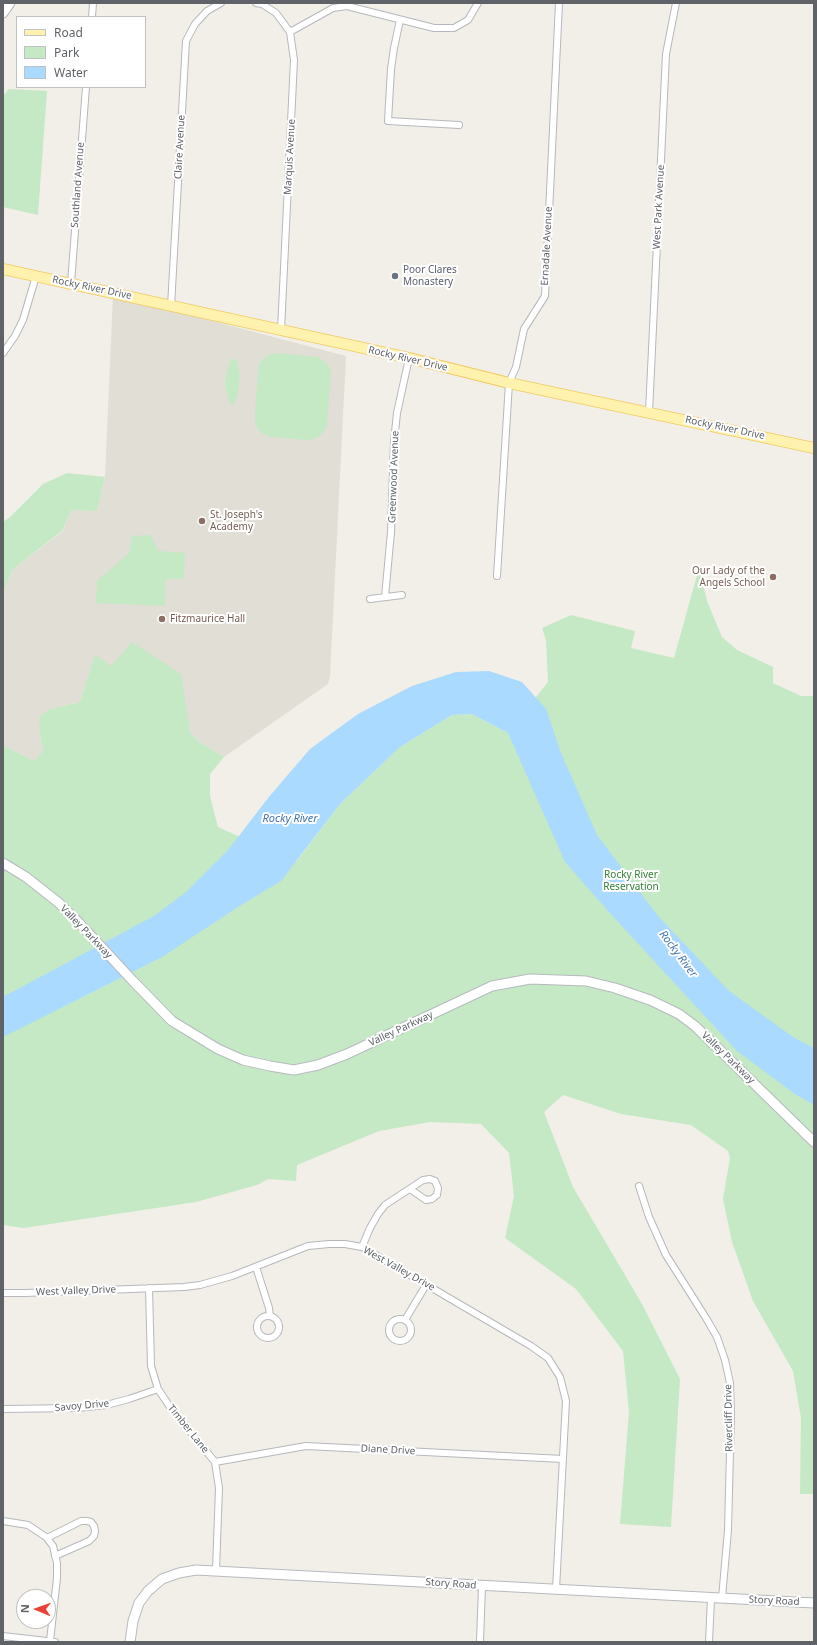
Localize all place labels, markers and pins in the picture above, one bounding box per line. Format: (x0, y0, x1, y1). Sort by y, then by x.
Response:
place label: Poor Clares Monastery (403, 264, 457, 288)
marker: Poor Clares Monastery (390, 271, 400, 281)
place label: St. Joseph's Academy (210, 509, 263, 532)
marker: St. Joseph's Academy (197, 516, 207, 526)
place label: Our Lady of the Angels School (692, 565, 765, 588)
marker: Our Lady of the Angels School (768, 572, 778, 582)
place label: Fitzmaurice Hall (170, 613, 245, 625)
marker: Fitzmaurice Hall (157, 614, 167, 624)

